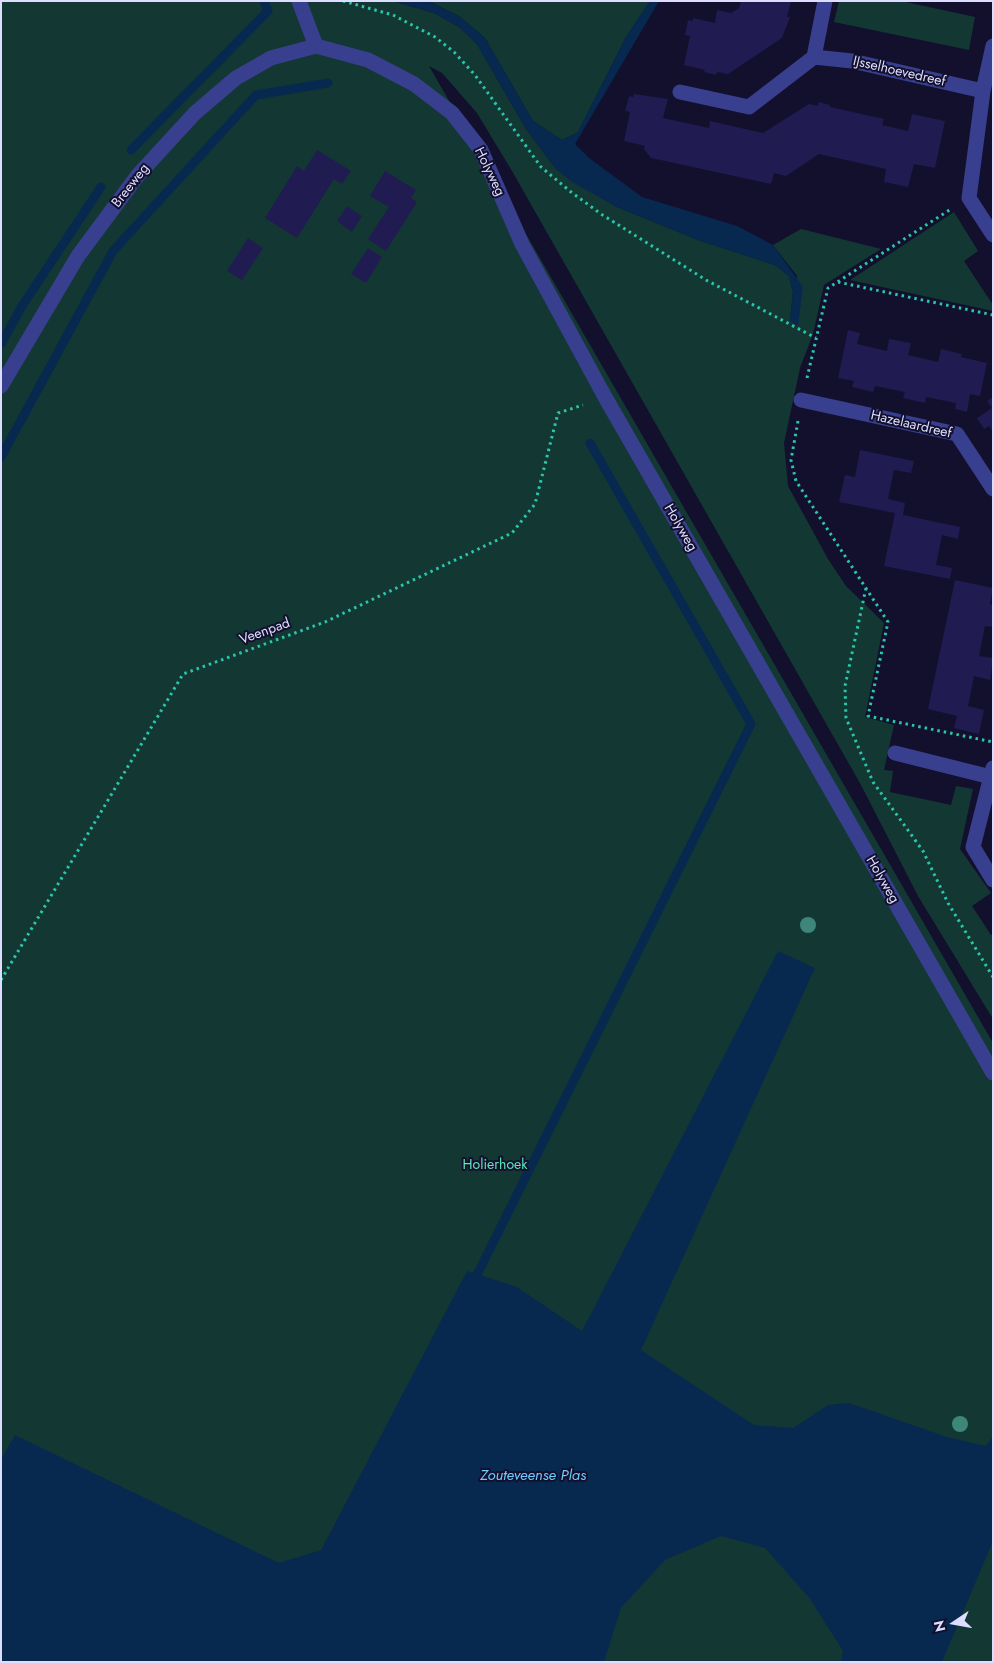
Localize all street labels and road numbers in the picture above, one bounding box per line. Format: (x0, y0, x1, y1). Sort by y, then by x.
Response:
street label: IJsselhoevedreef (851, 53, 947, 91)
street label: Holyweg (470, 145, 508, 199)
street label: Breeweg (109, 161, 153, 211)
street label: Hazelaardreef (869, 408, 953, 442)
street label: Holyweg (660, 501, 700, 555)
street label: Veenpad (237, 615, 293, 649)
street label: Holyweg (862, 853, 902, 907)

